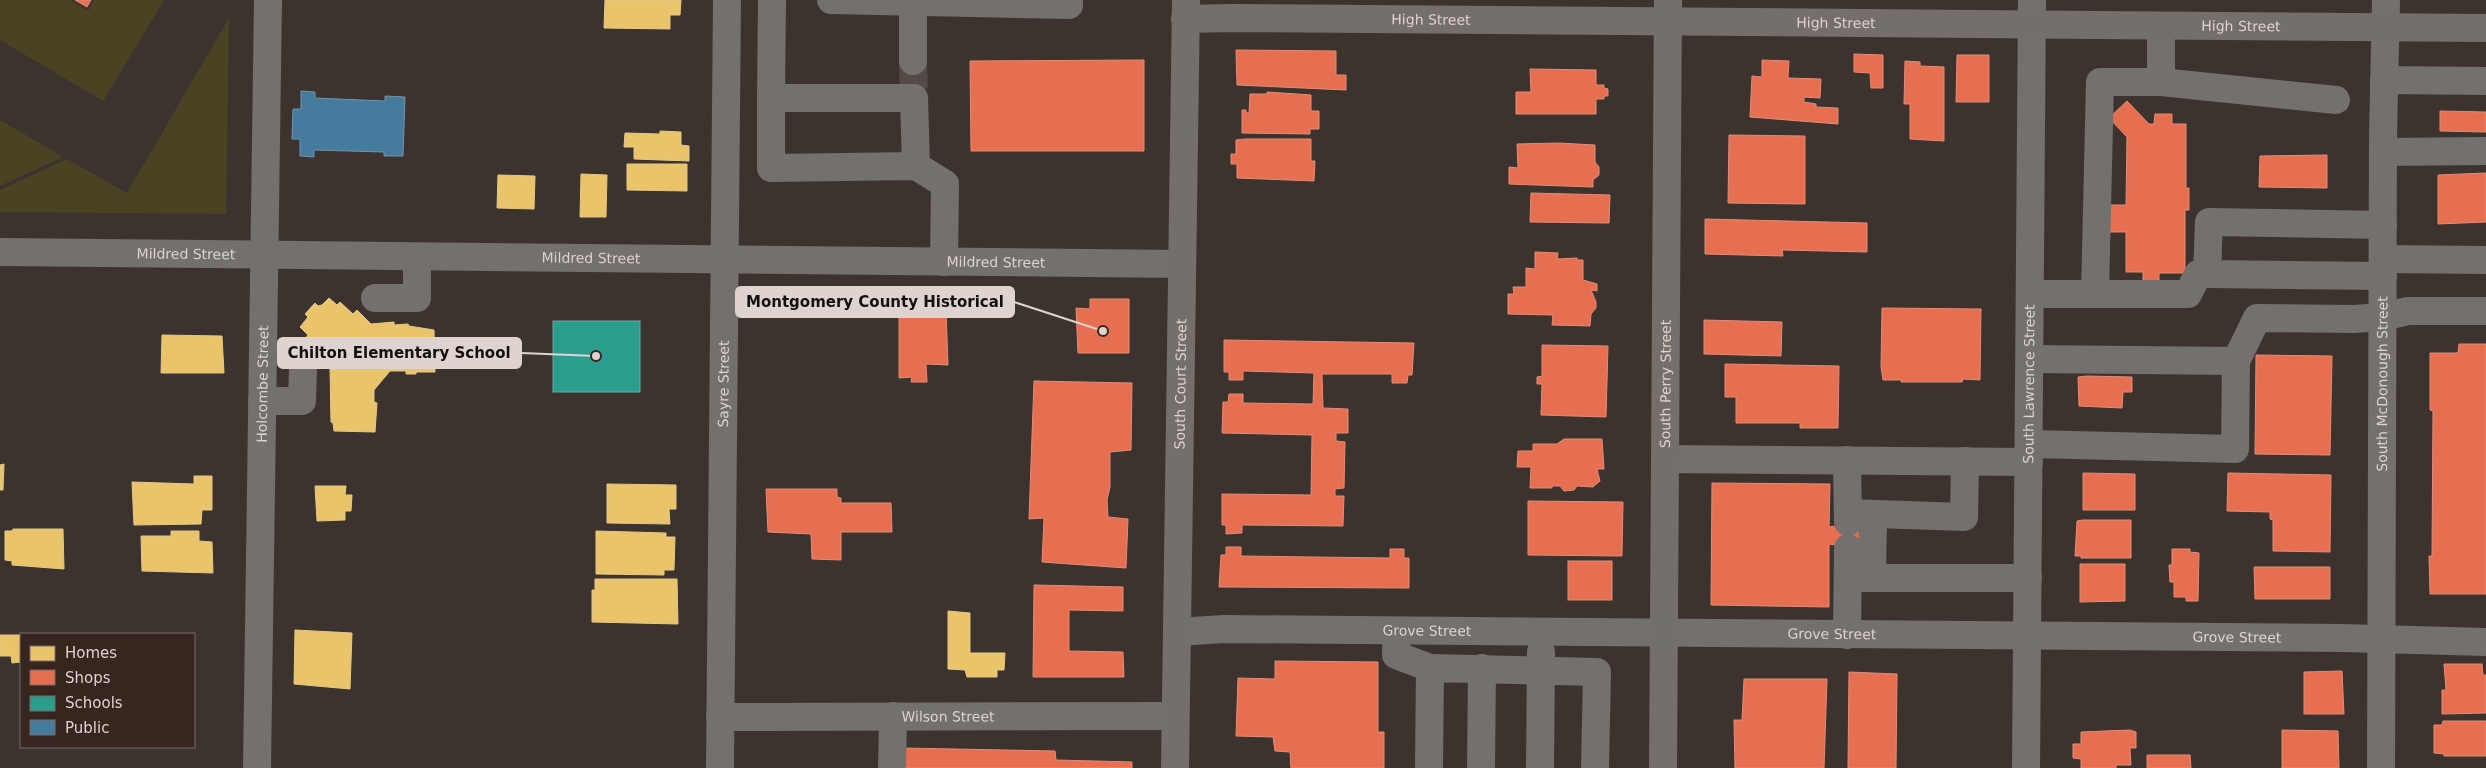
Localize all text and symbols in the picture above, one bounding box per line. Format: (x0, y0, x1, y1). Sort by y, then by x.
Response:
street label: High Street (1391, 11, 1471, 28)
street label: High Street (1796, 15, 1876, 31)
street label: High Street (2201, 18, 2281, 34)
street label: Mildred Street (137, 245, 236, 262)
street label: Mildred Street (542, 249, 641, 267)
street label: Mildred Street (946, 254, 1046, 271)
callout: Montgomery County Historical (736, 287, 1014, 317)
text: Montgomery County Historical (746, 293, 1004, 311)
street label: South McDonough Street (2374, 296, 2390, 472)
street label: South Lawrence Street (2020, 304, 2038, 464)
street label: South Court Street (1172, 318, 1189, 450)
street label: South Perry Street (1657, 319, 1674, 448)
street label: Holcombe Street (254, 325, 271, 443)
callout: Chilton Elementary School (278, 338, 521, 368)
street label: Sayre Street (715, 340, 732, 428)
text: Chilton Elementary School (287, 344, 511, 362)
street label: Grove Street (1382, 622, 1472, 639)
street label: Grove Street (1787, 626, 1877, 642)
street label: Grove Street (2192, 629, 2282, 646)
legend (20, 633, 195, 748)
text: Homes (65, 644, 117, 662)
text: Shops (65, 669, 111, 687)
text: Schools (65, 694, 123, 712)
street label: Wilson Street (901, 708, 995, 725)
text: Public (65, 719, 109, 737)

